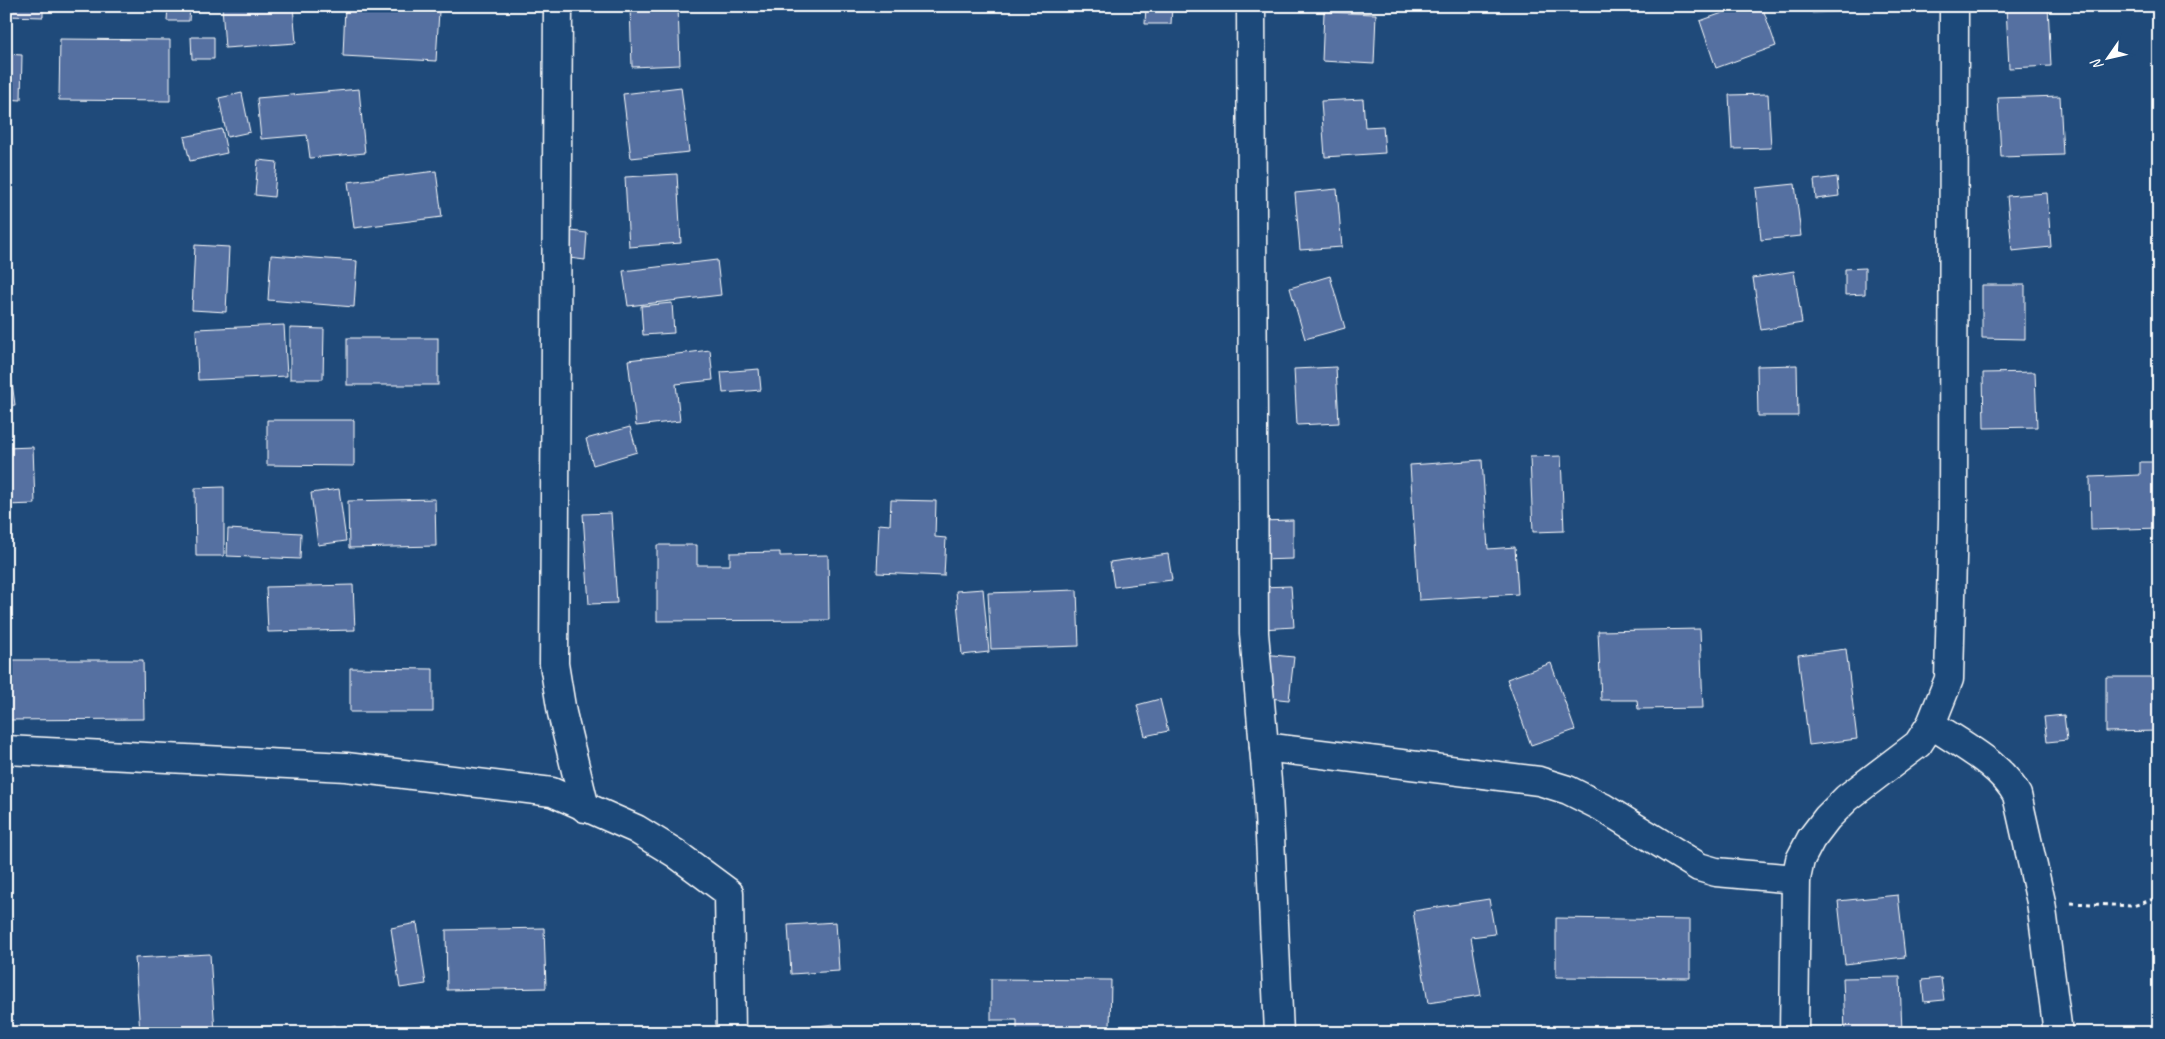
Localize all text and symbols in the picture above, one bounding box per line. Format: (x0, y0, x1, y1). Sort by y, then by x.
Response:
north arrow (2082, 32, 2132, 82)
text: N (2087, 55, 2107, 73)

